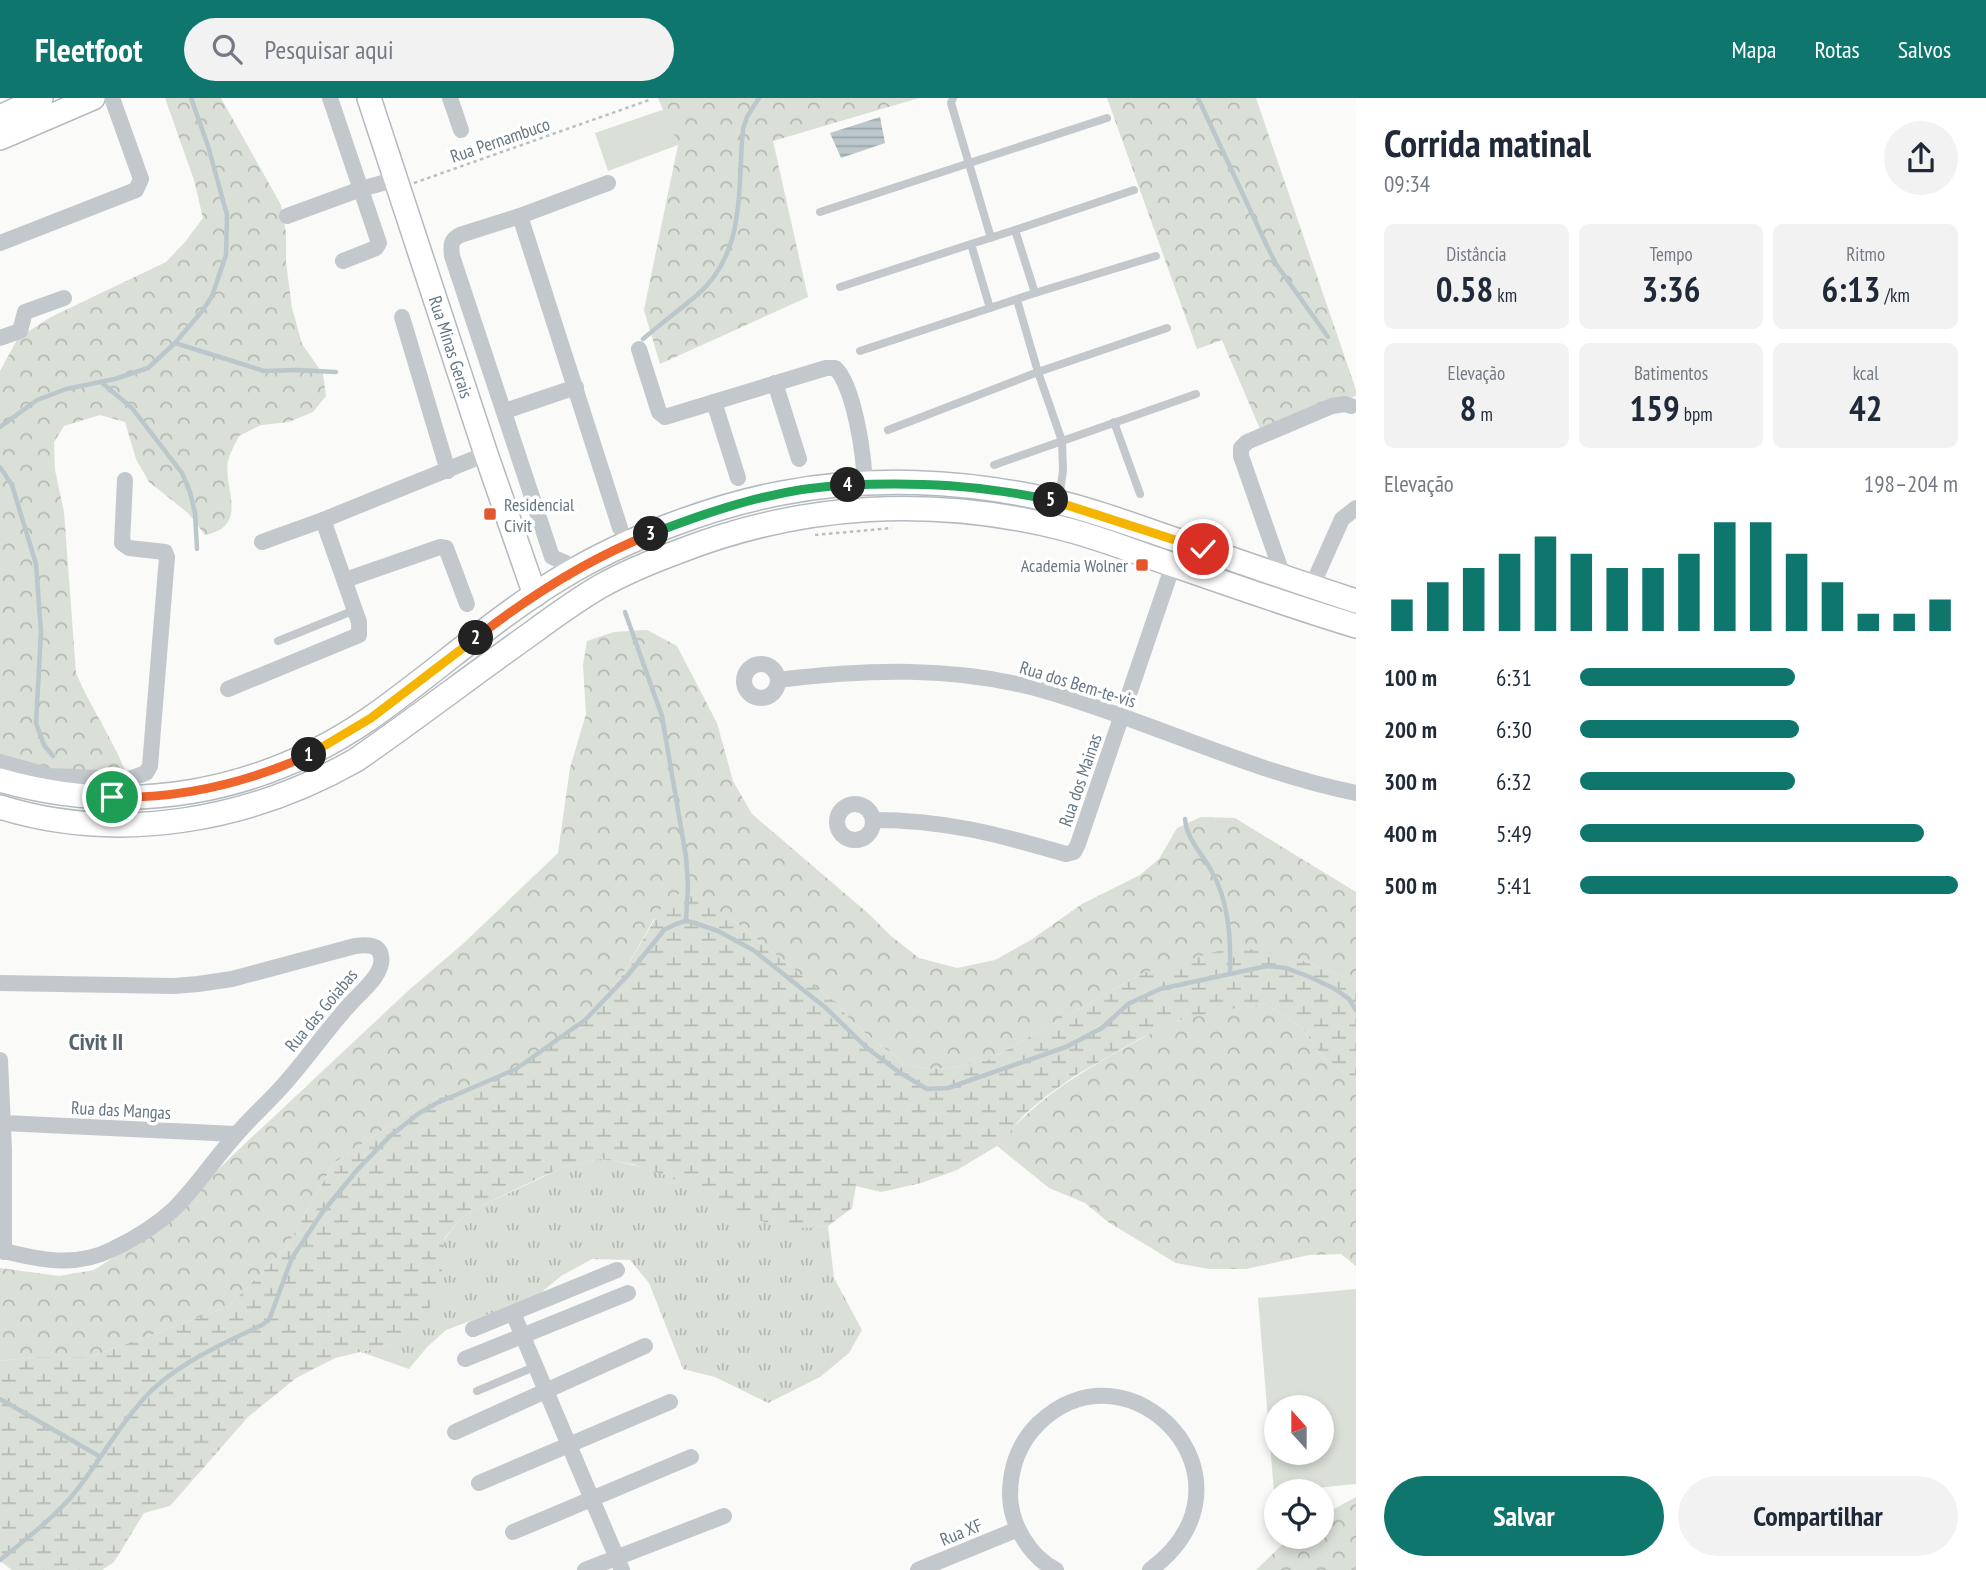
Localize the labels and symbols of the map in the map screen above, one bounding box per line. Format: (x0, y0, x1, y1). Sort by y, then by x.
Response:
street label: Rua Pernambuco (447, 112, 553, 168)
street label: Rua Minas Gerais (424, 293, 478, 401)
pin: 4 (830, 468, 866, 502)
pin: 5 (1034, 482, 1068, 518)
place label: Residencial Civit (504, 493, 575, 537)
marker: Residencial Civit (482, 506, 498, 522)
pin: 3 (634, 516, 668, 551)
pin (1173, 519, 1233, 579)
place label: Academia Wolner (1021, 554, 1128, 577)
marker: Academia Wolner (1134, 557, 1150, 573)
pin: 2 (458, 620, 494, 656)
street label: Rua dos Bem-te-vis (1017, 655, 1139, 713)
street label: Rua dos Mainas (1053, 731, 1107, 829)
pin: 1 (292, 738, 326, 772)
pin (82, 767, 142, 827)
street label: Rua das Goiabas (280, 964, 362, 1056)
district label: Civit II (69, 1026, 123, 1057)
street label: Rua das Mangas (70, 1096, 172, 1124)
north arrow (1264, 1395, 1334, 1465)
street label: Rua XF (937, 1513, 985, 1551)

